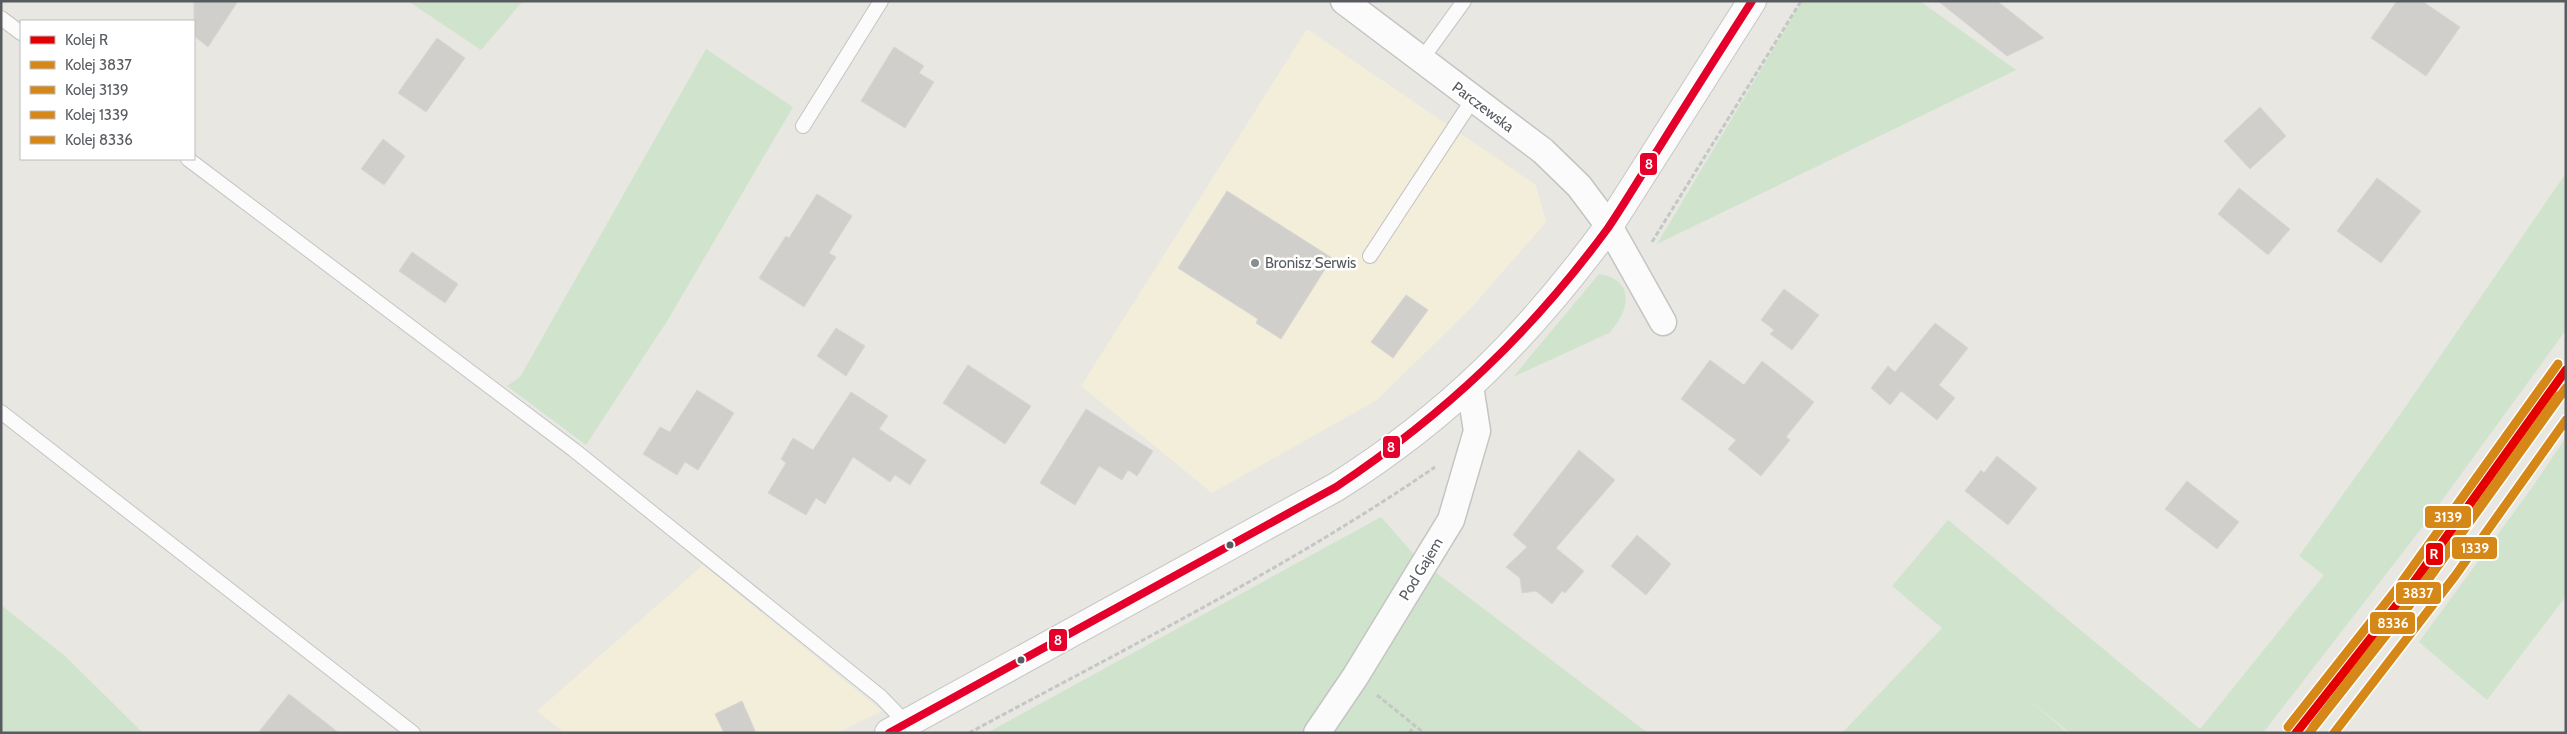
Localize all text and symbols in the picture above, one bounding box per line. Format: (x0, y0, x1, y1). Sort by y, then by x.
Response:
legend (20, 20, 195, 160)
text: Kolej R (65, 31, 108, 49)
text: Kolej 3837 (65, 56, 132, 74)
street label: Parczewska (1449, 78, 1518, 136)
text: Kolej 3139 (65, 81, 129, 99)
text: Kolej 1339 (65, 106, 129, 124)
text: Kolej 8336 (65, 131, 133, 149)
line badge: 8 (1639, 152, 1658, 176)
text: 8 (1645, 155, 1653, 173)
place label: Bronisz Serwis (1265, 254, 1356, 272)
marker: Bronisz Serwis (1249, 257, 1261, 269)
line badge: 8 (1382, 435, 1401, 459)
text: 8 (1387, 438, 1395, 456)
line badge: 3139 (2424, 505, 2472, 529)
text: 3139 (2434, 508, 2462, 526)
street label: Pod Gajem (1395, 535, 1447, 603)
line badge: 1339 (2451, 536, 2498, 560)
text: 1339 (2461, 539, 2489, 557)
unlabelled marker (1225, 540, 1235, 550)
line badge: R (2425, 542, 2444, 566)
text: R (2430, 545, 2439, 563)
line badge: 3837 (2395, 581, 2442, 605)
text: 3837 (2403, 584, 2434, 602)
line badge: 8336 (2369, 611, 2416, 635)
text: 8336 (2377, 614, 2409, 632)
line badge: 8 (1048, 628, 1068, 652)
text: 8 (1054, 631, 1062, 649)
unlabelled marker (1016, 655, 1026, 665)

